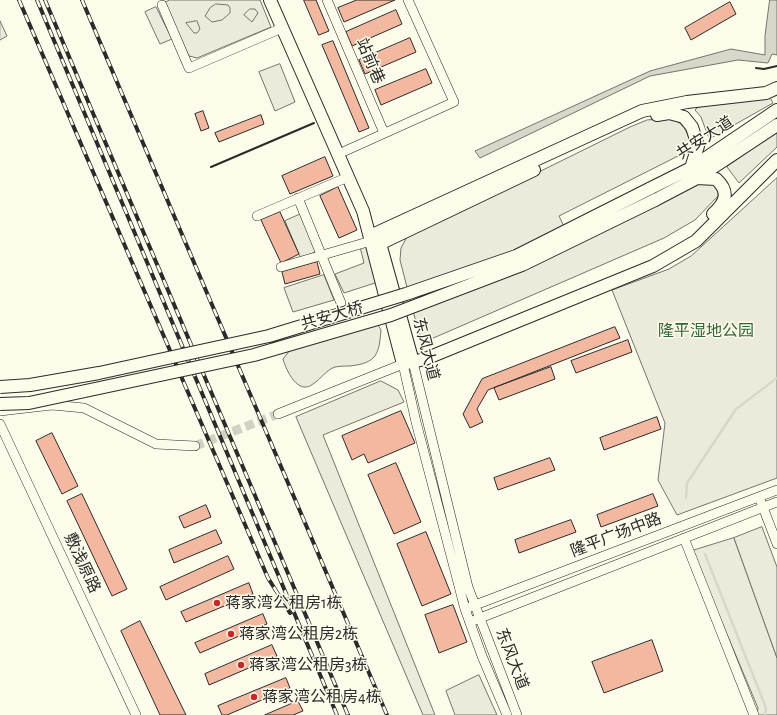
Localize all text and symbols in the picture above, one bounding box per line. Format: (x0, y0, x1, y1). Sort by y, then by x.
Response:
street label: 站前巷 (352, 35, 388, 87)
street label: 共安大道 (673, 113, 737, 163)
street label: 共安大桥 (299, 298, 365, 334)
street label: 东风大道 (409, 316, 443, 382)
park label: 隆平湿地公园 (658, 321, 754, 341)
street label: 隆平广场中路 (568, 509, 664, 561)
street label: 敷浅原路 (60, 530, 104, 596)
place label: 蒋家湾公租房1栋 (225, 593, 343, 613)
marker: 蒋家湾公租房1栋 (212, 598, 222, 608)
place label: 蒋家湾公租房2栋 (239, 624, 358, 644)
street label: 东风大道 (492, 626, 532, 692)
marker: 蒋家湾公租房2栋 (226, 629, 236, 639)
place label: 蒋家湾公租房3栋 (249, 655, 368, 675)
marker: 蒋家湾公租房3栋 (236, 660, 246, 670)
place label: 蒋家湾公租房4栋 (262, 687, 382, 707)
marker: 蒋家湾公租房4栋 (249, 692, 259, 702)

